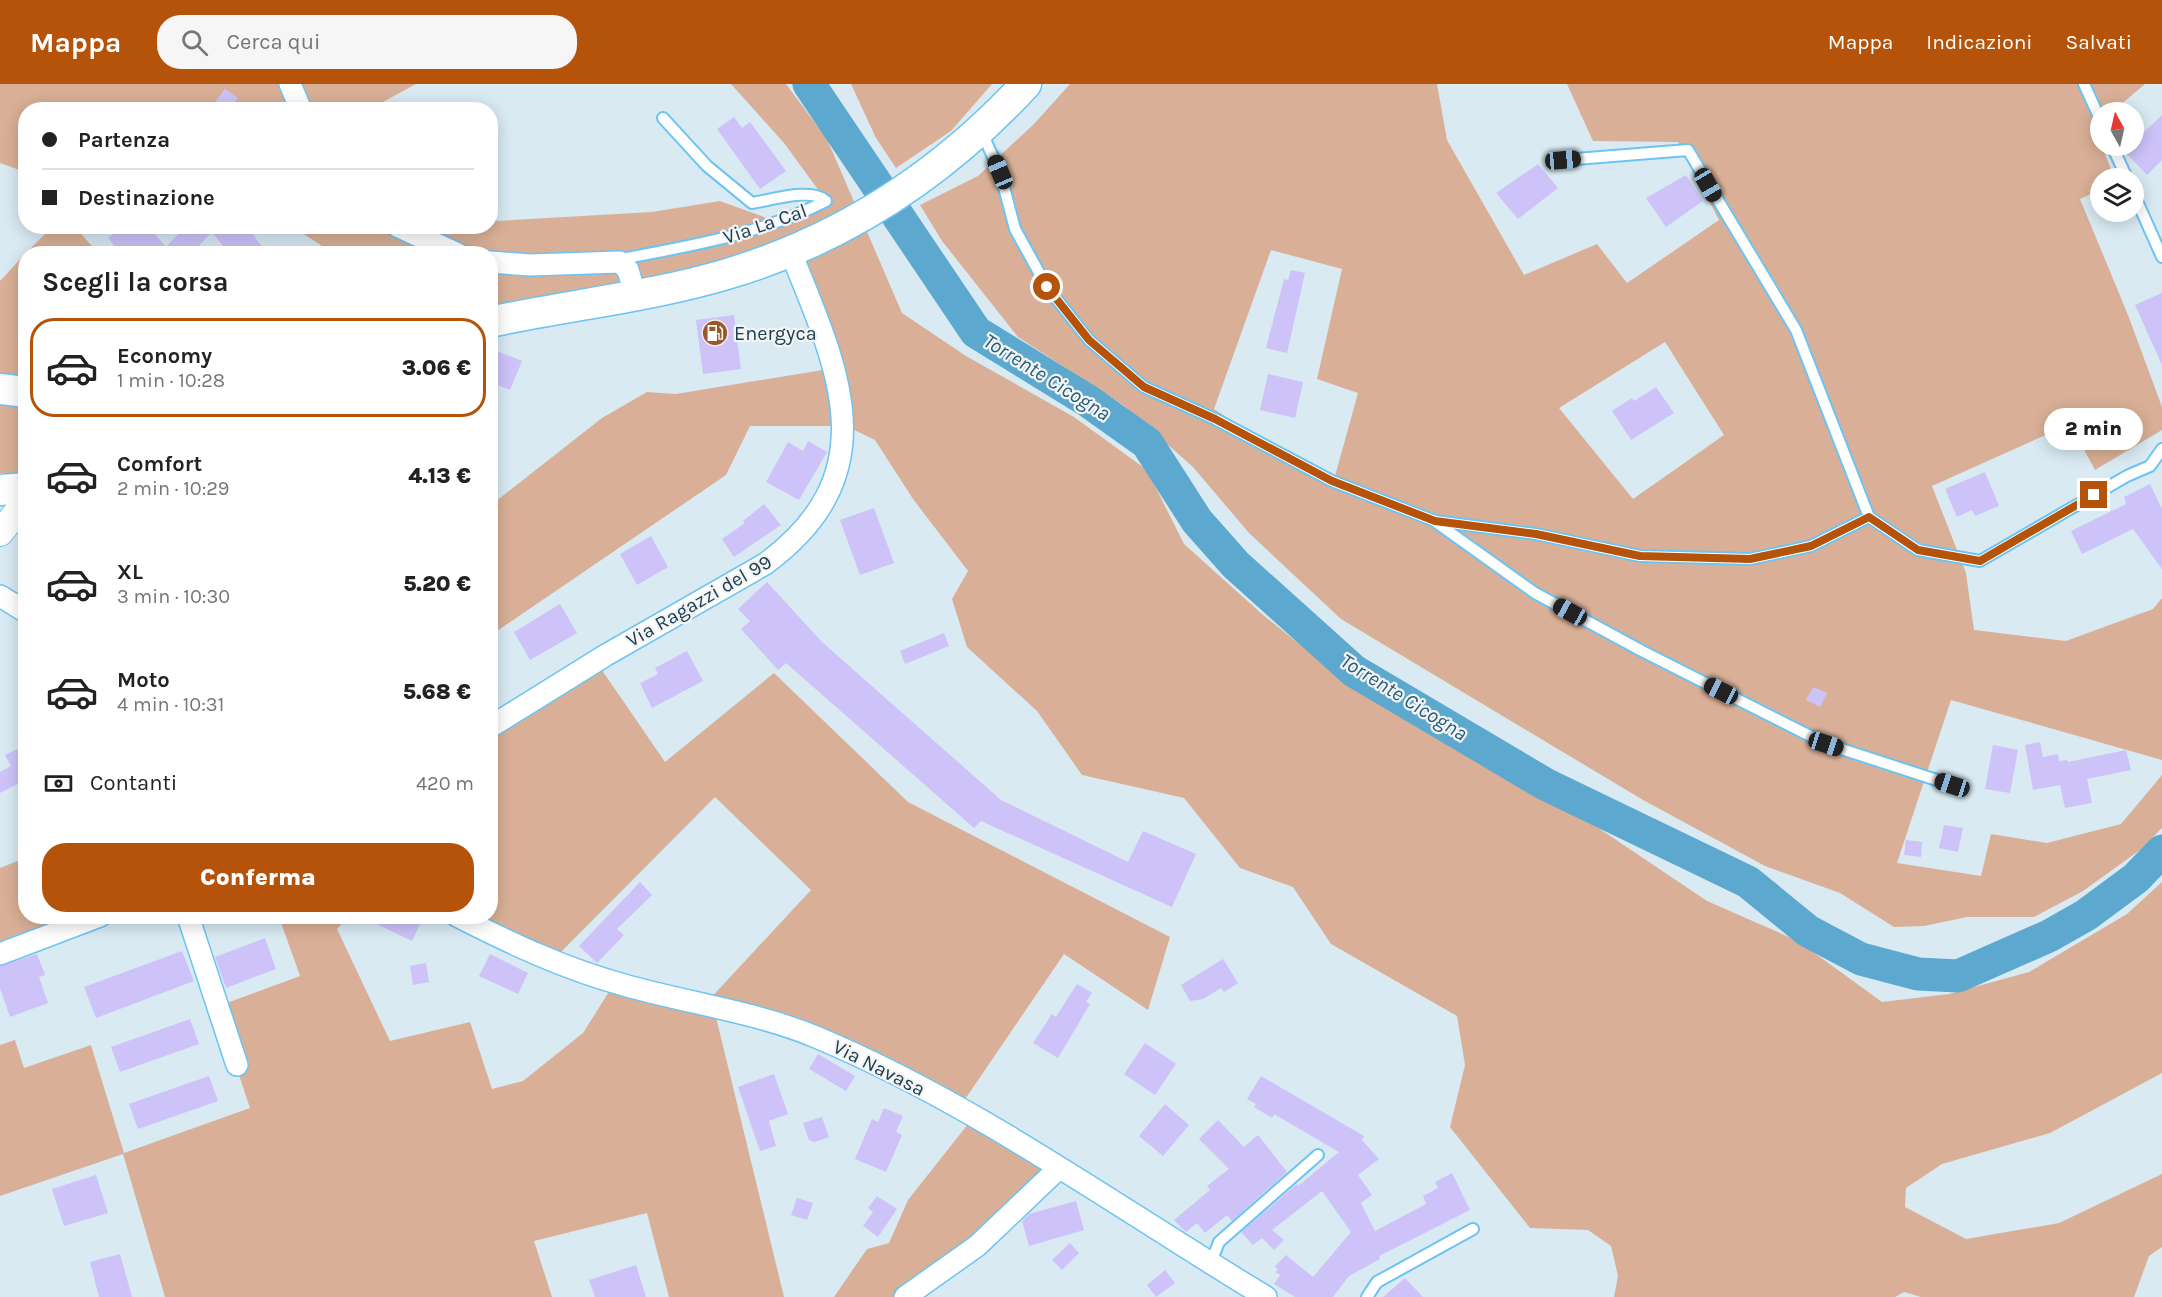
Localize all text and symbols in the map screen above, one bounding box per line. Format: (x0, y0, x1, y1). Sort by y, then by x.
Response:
search box (157, 15, 577, 69)
text: Mappa (30, 26, 121, 59)
icon: search (178, 26, 211, 59)
text: Cerca qui (226, 29, 321, 55)
text: Mappa (1828, 30, 1893, 54)
text: Indicazioni (1926, 30, 2033, 54)
text: Salvati (2066, 30, 2132, 54)
north arrow (2090, 102, 2144, 156)
map controls (2090, 102, 2144, 222)
text: Partenza (78, 127, 170, 153)
car (1544, 149, 1582, 171)
car (985, 152, 1015, 192)
car (1691, 165, 1725, 205)
button: layers (2090, 168, 2144, 222)
text: Destinazione (78, 185, 215, 211)
street label: Via La Cal (720, 199, 810, 249)
text: Scegli la corsa (42, 266, 229, 298)
route start (1033, 273, 1060, 300)
fuel station icon: Energyca (700, 318, 730, 348)
place label: Energyca (734, 322, 817, 345)
water label: Torrente Cicogna (979, 328, 1115, 426)
icon: car (45, 341, 99, 395)
text: Economy (117, 343, 212, 369)
text: 3.06 € (402, 355, 471, 381)
text: 1 min · 10:28 (117, 369, 225, 392)
callout: 2 min (2044, 408, 2144, 450)
text: 2 min (2065, 417, 2122, 440)
icon: car (45, 449, 99, 503)
text: Comfort (117, 451, 202, 477)
text: 4.13 € (408, 463, 471, 489)
text: 2 min · 10:29 (117, 477, 229, 500)
route end (2080, 481, 2107, 508)
street label: Via Ragazzi del 99 (622, 550, 776, 652)
icon: car (45, 557, 99, 611)
text: XL (117, 559, 143, 585)
text: 5.20 € (403, 571, 471, 597)
text: 3 min · 10:30 (117, 585, 230, 608)
car (1550, 595, 1590, 629)
water label: Torrente Cicogna (1336, 648, 1472, 746)
icon: car (45, 665, 99, 719)
text: Moto (117, 667, 170, 693)
car (1701, 675, 1741, 707)
text: 5.68 € (403, 679, 471, 705)
text: 4 min · 10:31 (117, 693, 224, 716)
car (1806, 730, 1846, 758)
icon: cash (42, 767, 75, 800)
text: Contanti (90, 770, 177, 796)
car (1932, 771, 1972, 799)
text: 420 m (416, 772, 474, 795)
button: Conferma (42, 843, 474, 912)
street label: Via Navasa (829, 1035, 929, 1101)

